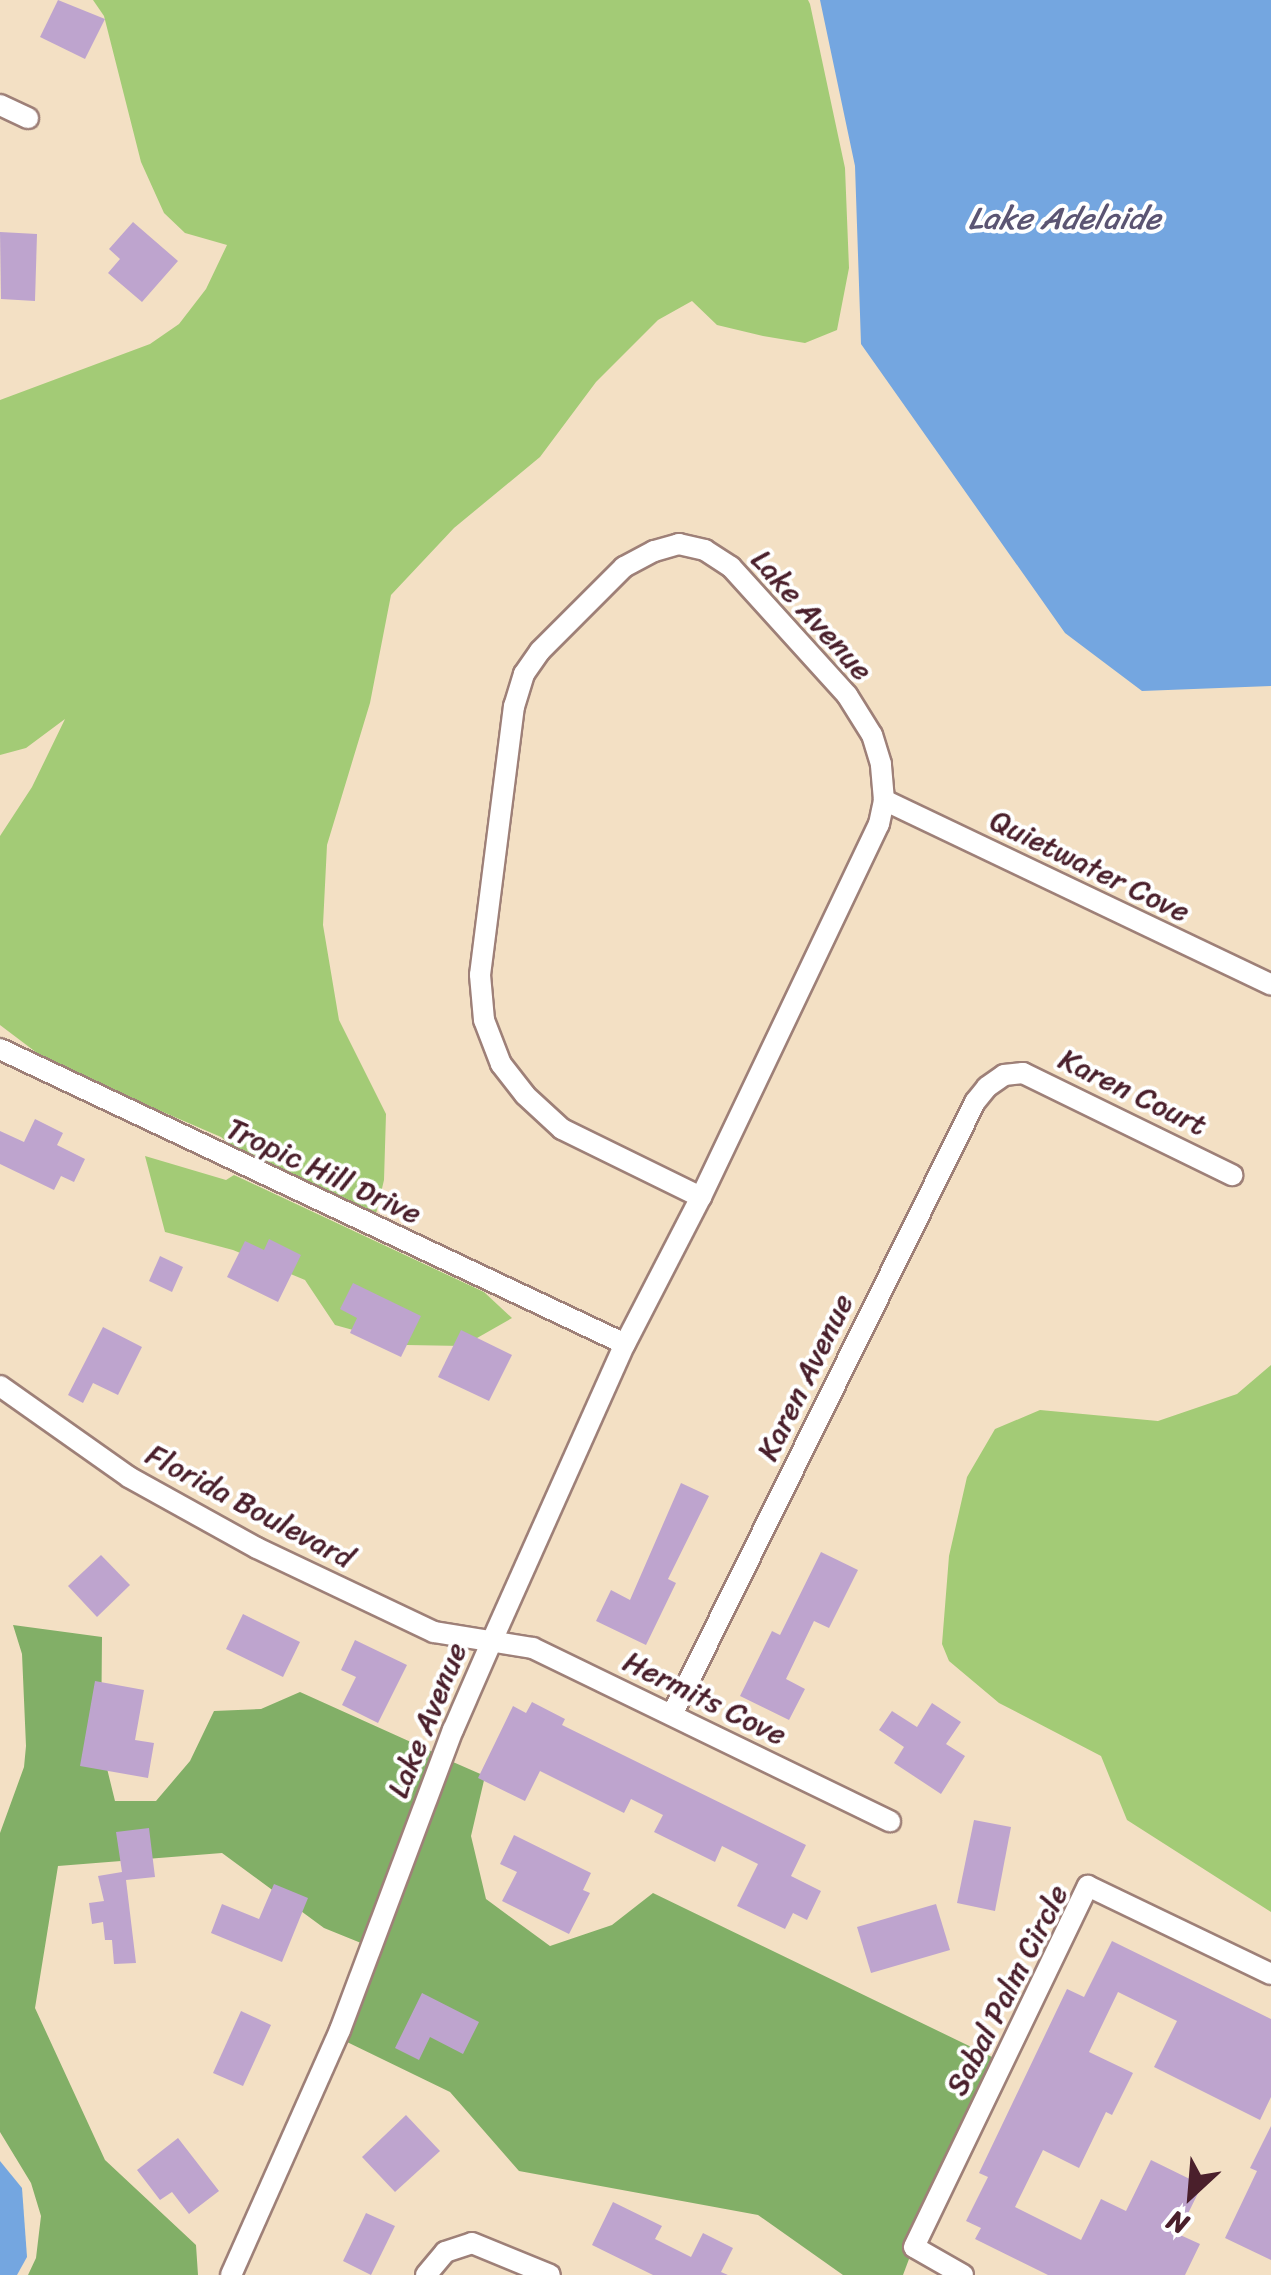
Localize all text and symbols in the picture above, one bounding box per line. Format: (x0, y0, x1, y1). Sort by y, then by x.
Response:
water label: Lake Adelaide (967, 200, 1161, 238)
street label: Lake Avenue (744, 542, 880, 688)
street label: Quietwater Cove (984, 802, 1196, 930)
street label: Karen Court (1053, 1041, 1213, 1143)
street label: Tropic Hill Drive (221, 1110, 427, 1232)
street label: Karen Avenue (749, 1288, 861, 1466)
street label: Florida Boulevard (140, 1436, 360, 1576)
street label: Lake Avenue (380, 1637, 474, 1803)
street label: Hermits Cove (617, 1643, 793, 1753)
street label: Sabal Palm Circle (938, 1878, 1076, 2102)
north arrow (1141, 2145, 1241, 2245)
text: N (1158, 2196, 1197, 2249)

